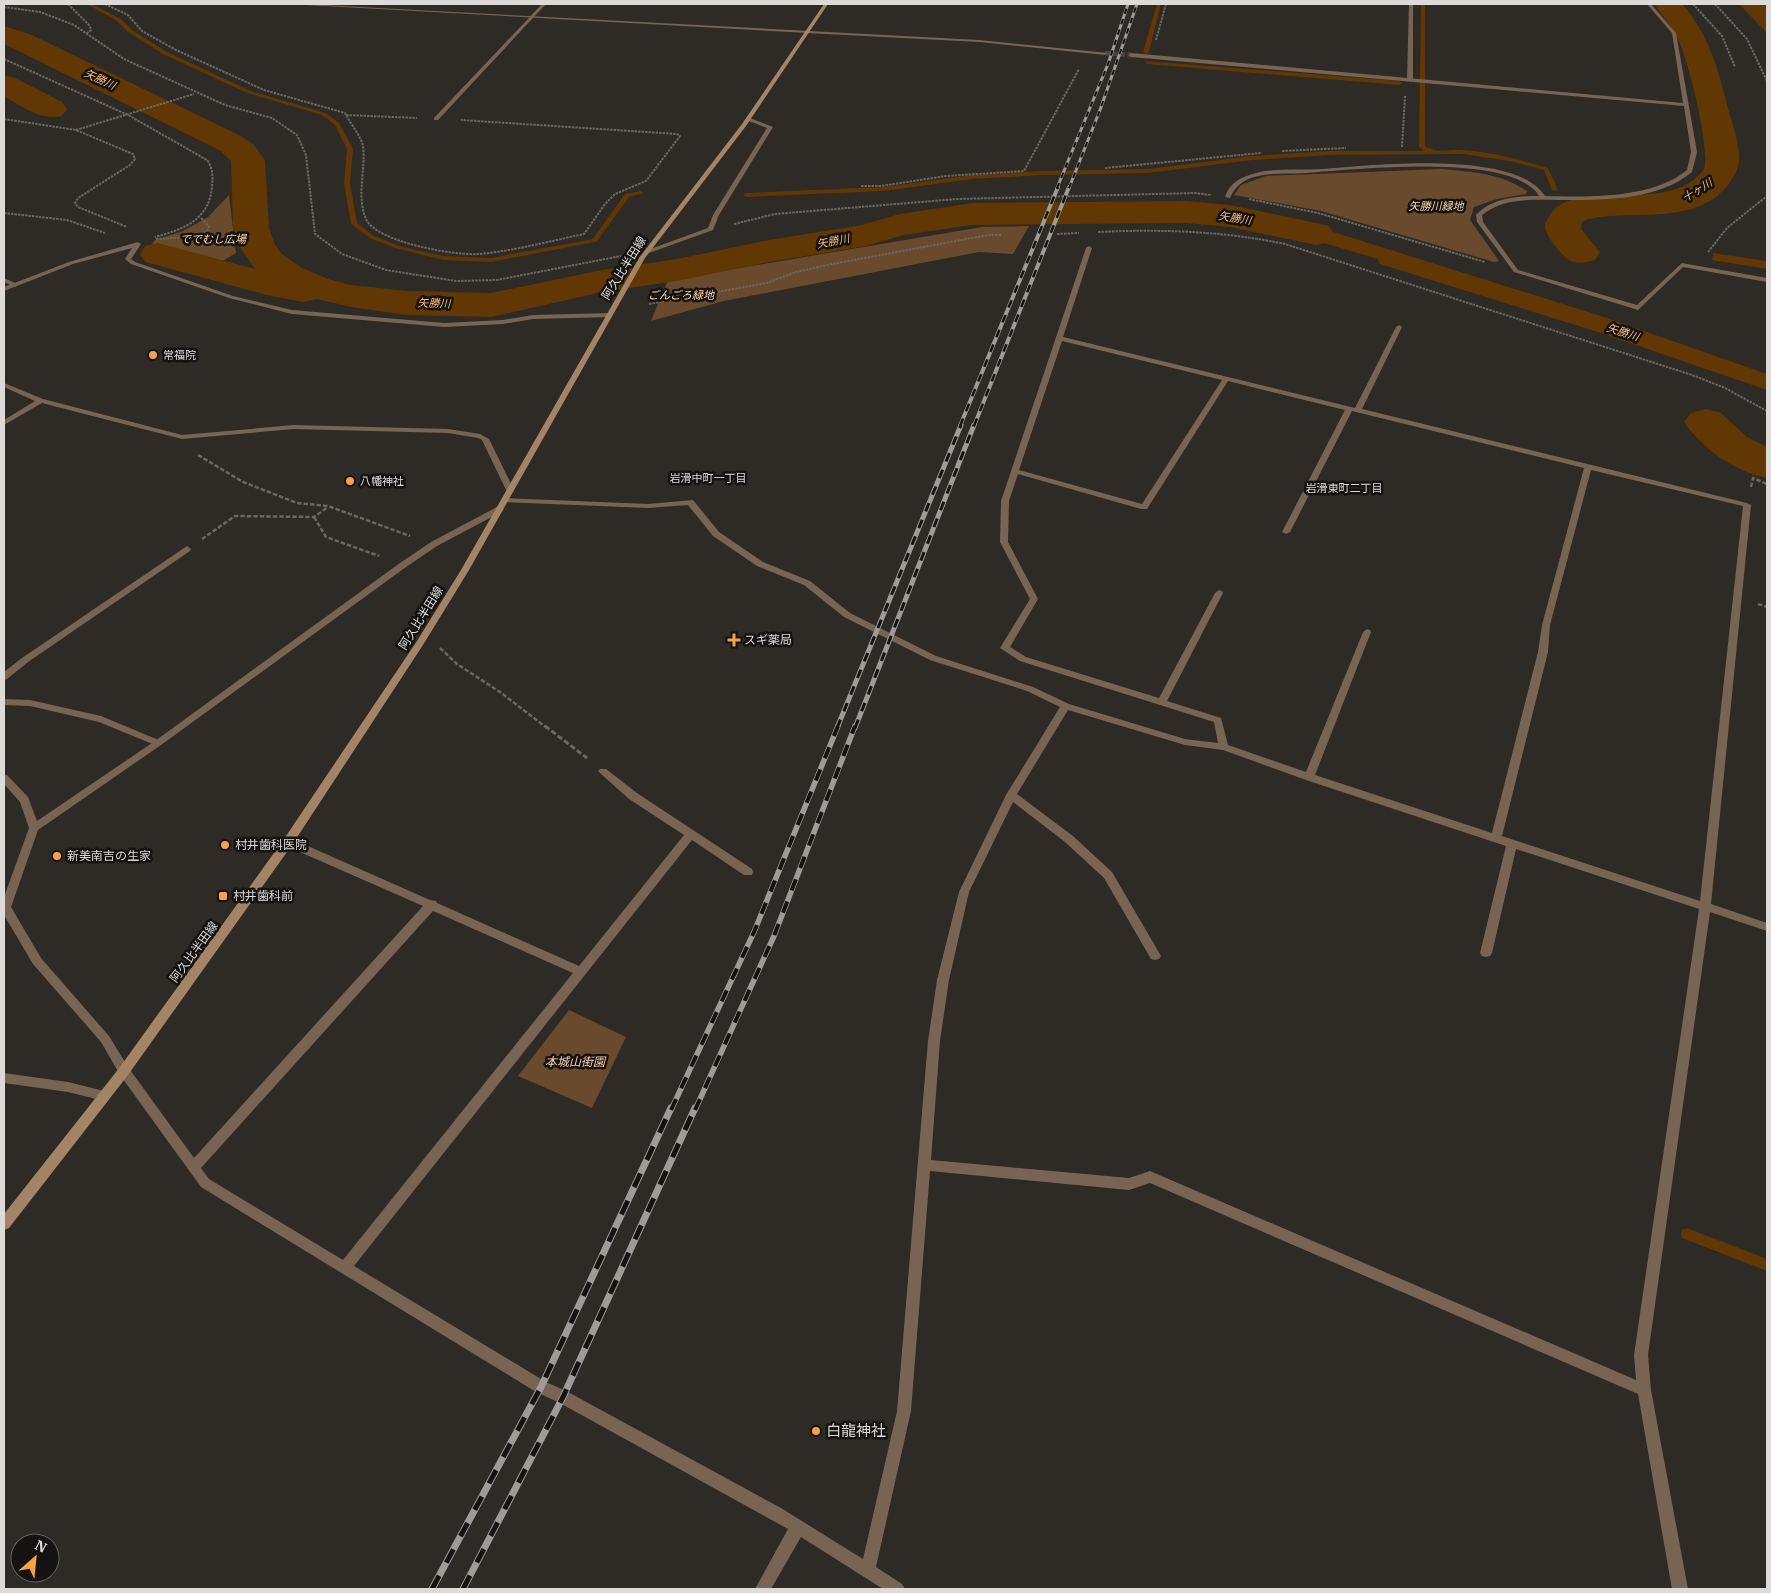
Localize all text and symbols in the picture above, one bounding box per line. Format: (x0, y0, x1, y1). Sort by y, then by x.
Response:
water label: 矢勝川 (82, 66, 119, 93)
water label: 十ヶ川 (1679, 175, 1716, 205)
park label: 矢勝川緑地 (1409, 199, 1464, 213)
water label: 矢勝川 (1218, 209, 1253, 228)
water label: 矢勝川 (815, 231, 852, 251)
park label: ででむし広場 (180, 232, 248, 246)
street label: 阿久比半田線 (598, 233, 649, 302)
park label: ごんごろ緑地 (648, 288, 715, 302)
water label: 矢勝川 (417, 295, 452, 311)
water label: 矢勝川 (1605, 320, 1642, 344)
place label: 常福院 (163, 348, 196, 362)
marker: 常福院 (147, 349, 159, 361)
district label: 岩滑中町一丁目 (670, 471, 747, 485)
place label: 八幡神社 (360, 474, 404, 488)
marker: 八幡神社 (344, 475, 356, 487)
district label: 岩滑東町二丁目 (1306, 481, 1383, 495)
street label: 阿久比半田線 (395, 583, 446, 652)
place label: スギ薬局 (744, 632, 792, 647)
marker: スギ薬局 (728, 634, 740, 646)
place label: 村井歯科医院 (235, 837, 307, 852)
marker: 村井歯科医院 (219, 839, 231, 851)
place label: 新美南吉の生家 (67, 848, 151, 863)
marker: 新美南吉の生家 (51, 850, 63, 862)
place label: 村井歯科前 (233, 888, 293, 903)
marker: 村井歯科前 (217, 890, 229, 902)
street label: 阿久比半田線 (166, 918, 221, 985)
park label: 本城山街園 (545, 1054, 607, 1069)
place label: 白龍神社 (826, 1421, 886, 1440)
marker: 白龍神社 (810, 1425, 822, 1437)
north arrow (10, 1533, 60, 1583)
text: N (32, 1536, 50, 1557)

